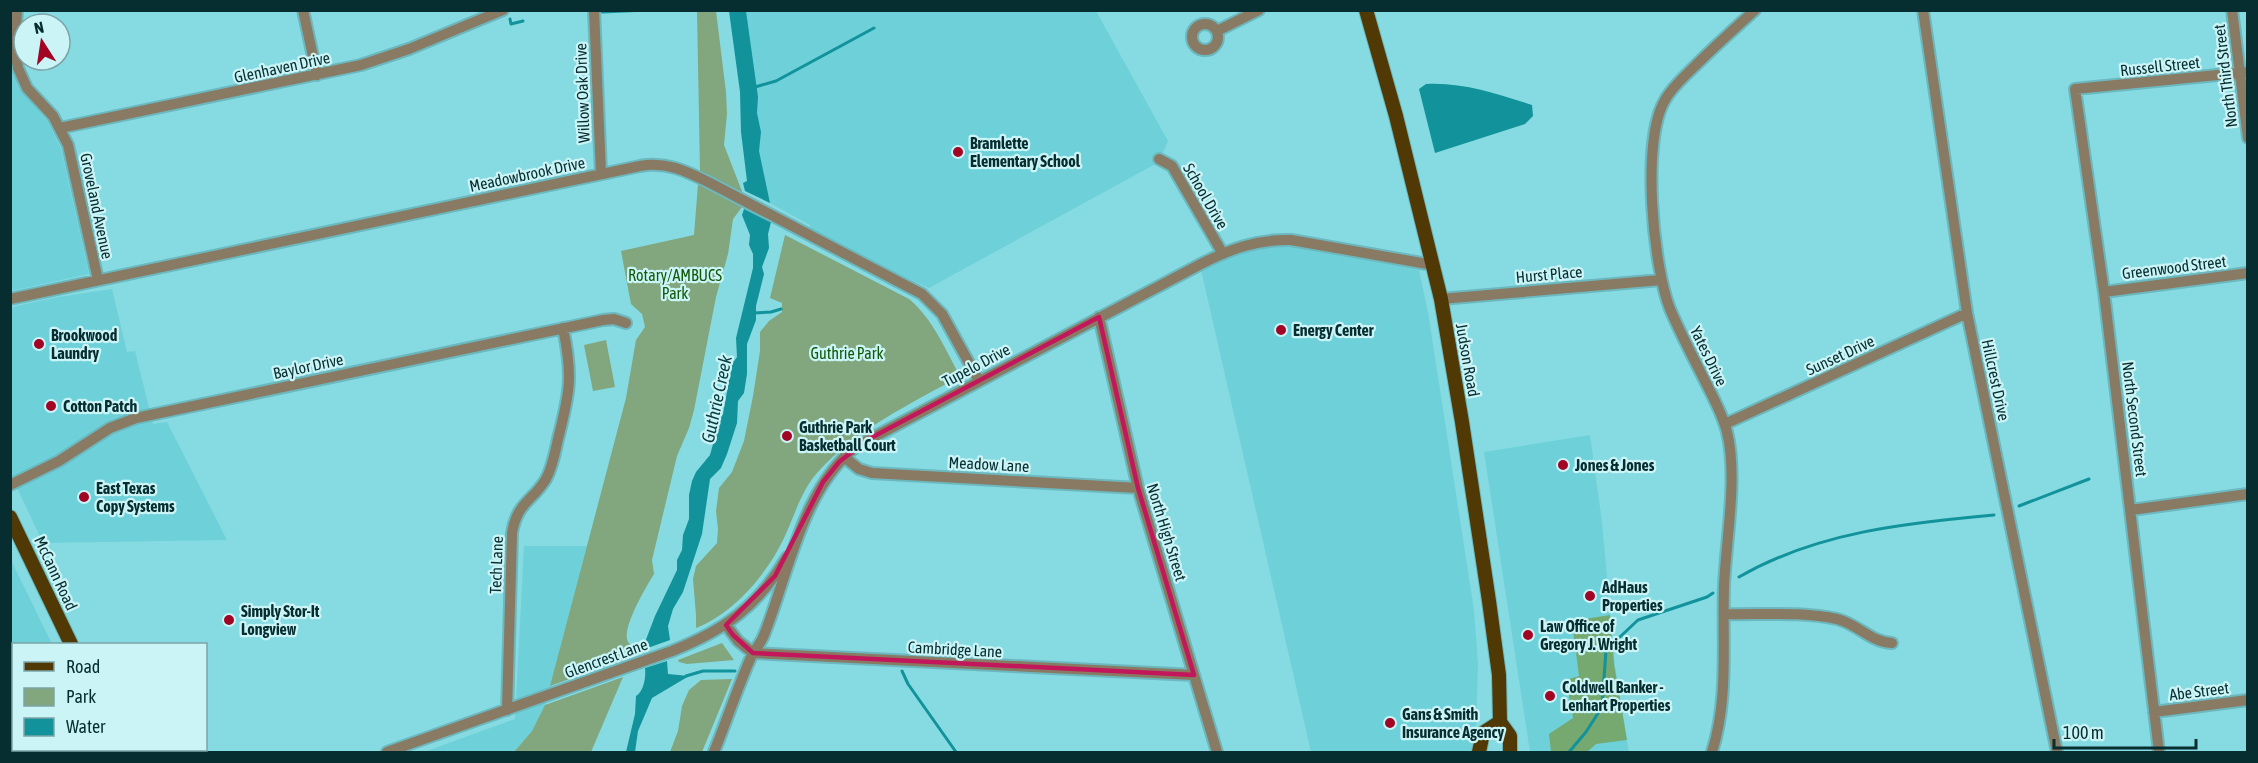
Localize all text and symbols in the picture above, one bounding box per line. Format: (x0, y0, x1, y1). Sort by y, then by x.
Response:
north arrow (12, 12, 72, 72)
text: N (32, 18, 45, 37)
street label: North Third Street (2210, 23, 2240, 129)
street label: Willow Oak Drive (571, 43, 593, 143)
street label: Glenhaven Drive (232, 48, 332, 86)
street label: Russell Street (2119, 53, 2201, 79)
place label: Bramlette Elementary School (970, 134, 1081, 170)
marker: Bramlette Elementary School (951, 145, 965, 159)
street label: Groveland Avenue (77, 151, 117, 261)
street label: Meadowbrook Drive (468, 153, 586, 195)
street label: School Drive (1180, 160, 1232, 232)
street label: Greenwood Street (2121, 252, 2227, 282)
street label: Hurst Place (1515, 262, 1583, 286)
park label: Rotary/AMBUCS Park (628, 266, 722, 302)
place label: Energy Center (1293, 321, 1374, 339)
street label: Judson Road (1453, 322, 1483, 398)
marker: Energy Center (1274, 323, 1288, 337)
street label: Yates Drive (1687, 323, 1731, 389)
place label: Brookwood Laundry (51, 326, 118, 362)
street label: Sunset Drive (1803, 331, 1877, 379)
marker: Brookwood Laundry (32, 337, 46, 351)
street label: Hillcrest Drive (1979, 338, 2013, 422)
street label: Tupelo Drive (939, 340, 1013, 391)
park label: Guthrie Park (810, 344, 884, 362)
street label: Baylor Drive (271, 350, 345, 383)
water label: Guthrie Creek (697, 352, 736, 445)
street label: North Second Street (2119, 360, 2151, 478)
place label: Cotton Patch (63, 397, 138, 415)
marker: Cotton Patch (44, 399, 58, 413)
place label: Guthrie Park Basketball Court (799, 418, 896, 454)
marker: Guthrie Park Basketball Court (780, 429, 794, 443)
street label: Meadow Lane (948, 453, 1030, 475)
place label: Jones & Jones (1574, 456, 1655, 474)
marker: Jones & Jones (1556, 458, 1570, 472)
place label: East Texas Copy Systems (96, 479, 175, 515)
street label: North High Street (1143, 481, 1190, 584)
marker: East Texas Copy Systems (77, 490, 91, 504)
street label: McCann Road (31, 533, 81, 613)
street label: Tech Lane (486, 536, 506, 594)
place label: AdHaus Properties (1601, 578, 1663, 614)
marker: AdHaus Properties (1583, 589, 1597, 603)
place label: Simply Stor-It Longview (241, 602, 320, 638)
marker: Simply Stor-It Longview (222, 613, 236, 627)
place label: Law Office of Gregory J. Wright (1540, 617, 1638, 653)
marker: Law Office of Gregory J. Wright (1521, 628, 1535, 642)
street label: Glencrest Lane (562, 635, 650, 681)
street label: Cambridge Lane (907, 638, 1003, 661)
legend (12, 643, 207, 751)
text: Road (66, 656, 100, 677)
place label: Coldwell Banker - Lenhart Properties (1562, 678, 1671, 714)
street label: Abe Street (2168, 678, 2230, 704)
text: Park (66, 686, 96, 707)
marker: Coldwell Banker - Lenhart Properties (1543, 689, 1557, 703)
place label: Gans & Smith Insurance Agency (1402, 705, 1505, 741)
scale bar (2054, 712, 2196, 750)
text: Water (66, 716, 106, 737)
marker: Gans & Smith Insurance Agency (1383, 716, 1397, 730)
text: 100 m (2063, 722, 2104, 743)

